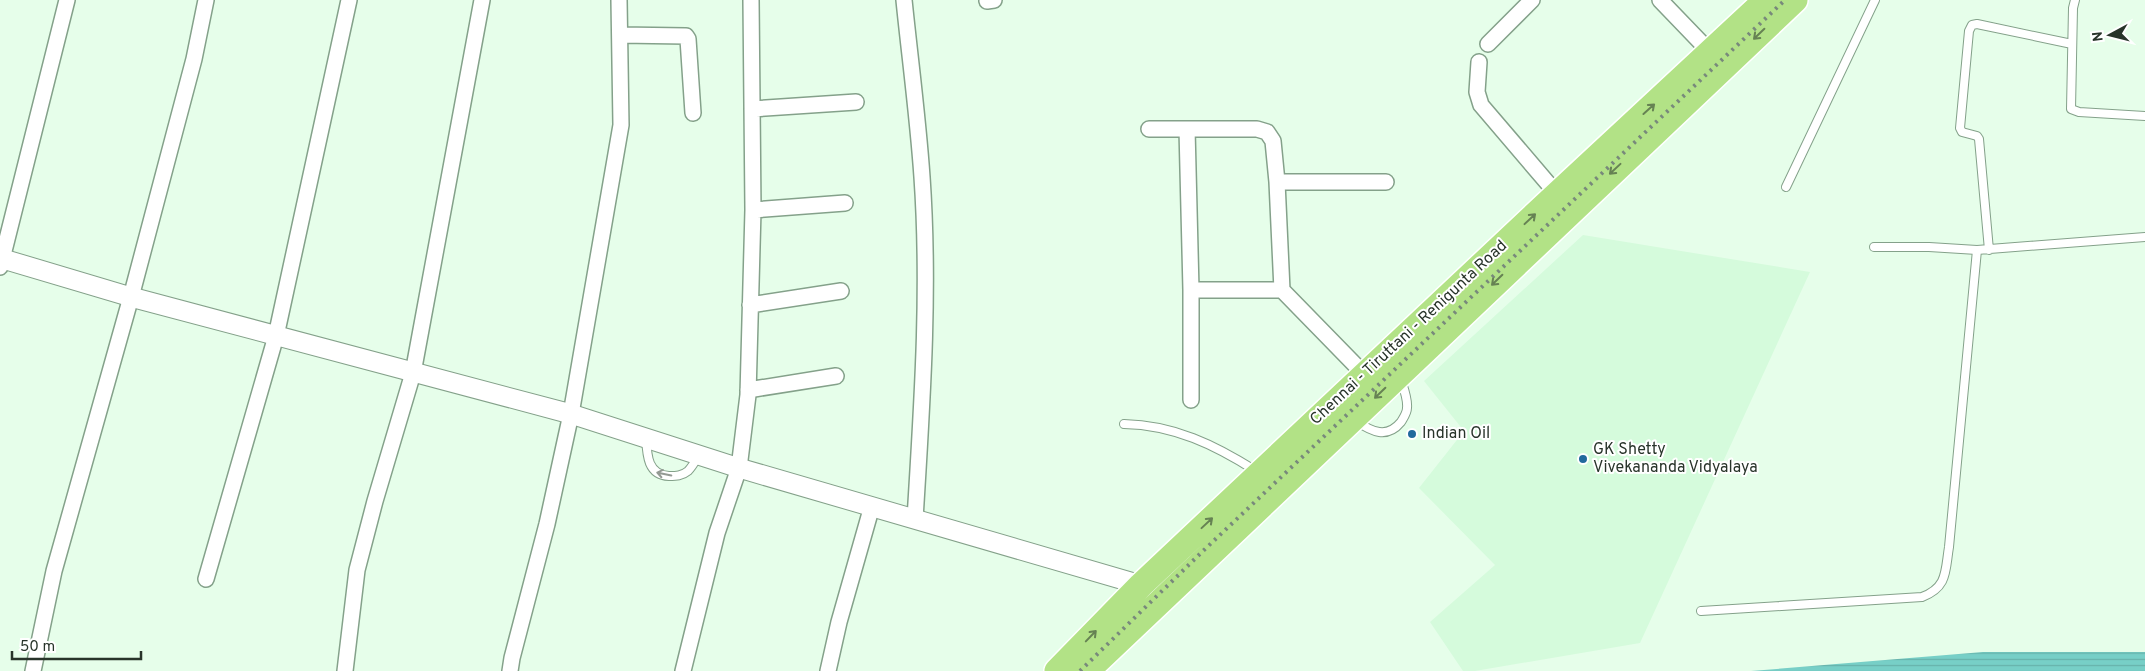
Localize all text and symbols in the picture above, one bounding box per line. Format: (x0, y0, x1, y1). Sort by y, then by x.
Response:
north arrow (2085, 10, 2135, 60)
one-way arrow (1753, 28, 1766, 40)
text: N (2090, 30, 2108, 42)
one-way arrow (1643, 103, 1656, 115)
one-way arrow (1609, 163, 1622, 175)
one-way arrow (1523, 213, 1536, 225)
street label: Chennai - Tiruttani - Renigunta Road (1306, 236, 1512, 430)
one-way arrow (1491, 274, 1504, 286)
one-way arrow (1373, 387, 1386, 399)
place label: Indian Oil (1422, 424, 1490, 444)
marker: Indian Oil (1406, 428, 1418, 440)
place label: GK Shetty Vivekananda Vidyalaya (1593, 440, 1758, 478)
marker: GK Shetty Vivekananda Vidyalaya (1577, 453, 1589, 465)
one-way arrow (656, 469, 672, 478)
one-way arrow (1201, 517, 1214, 529)
scale bar (12, 628, 141, 660)
one-way arrow (1085, 630, 1097, 642)
text: 50 m (20, 638, 55, 657)

